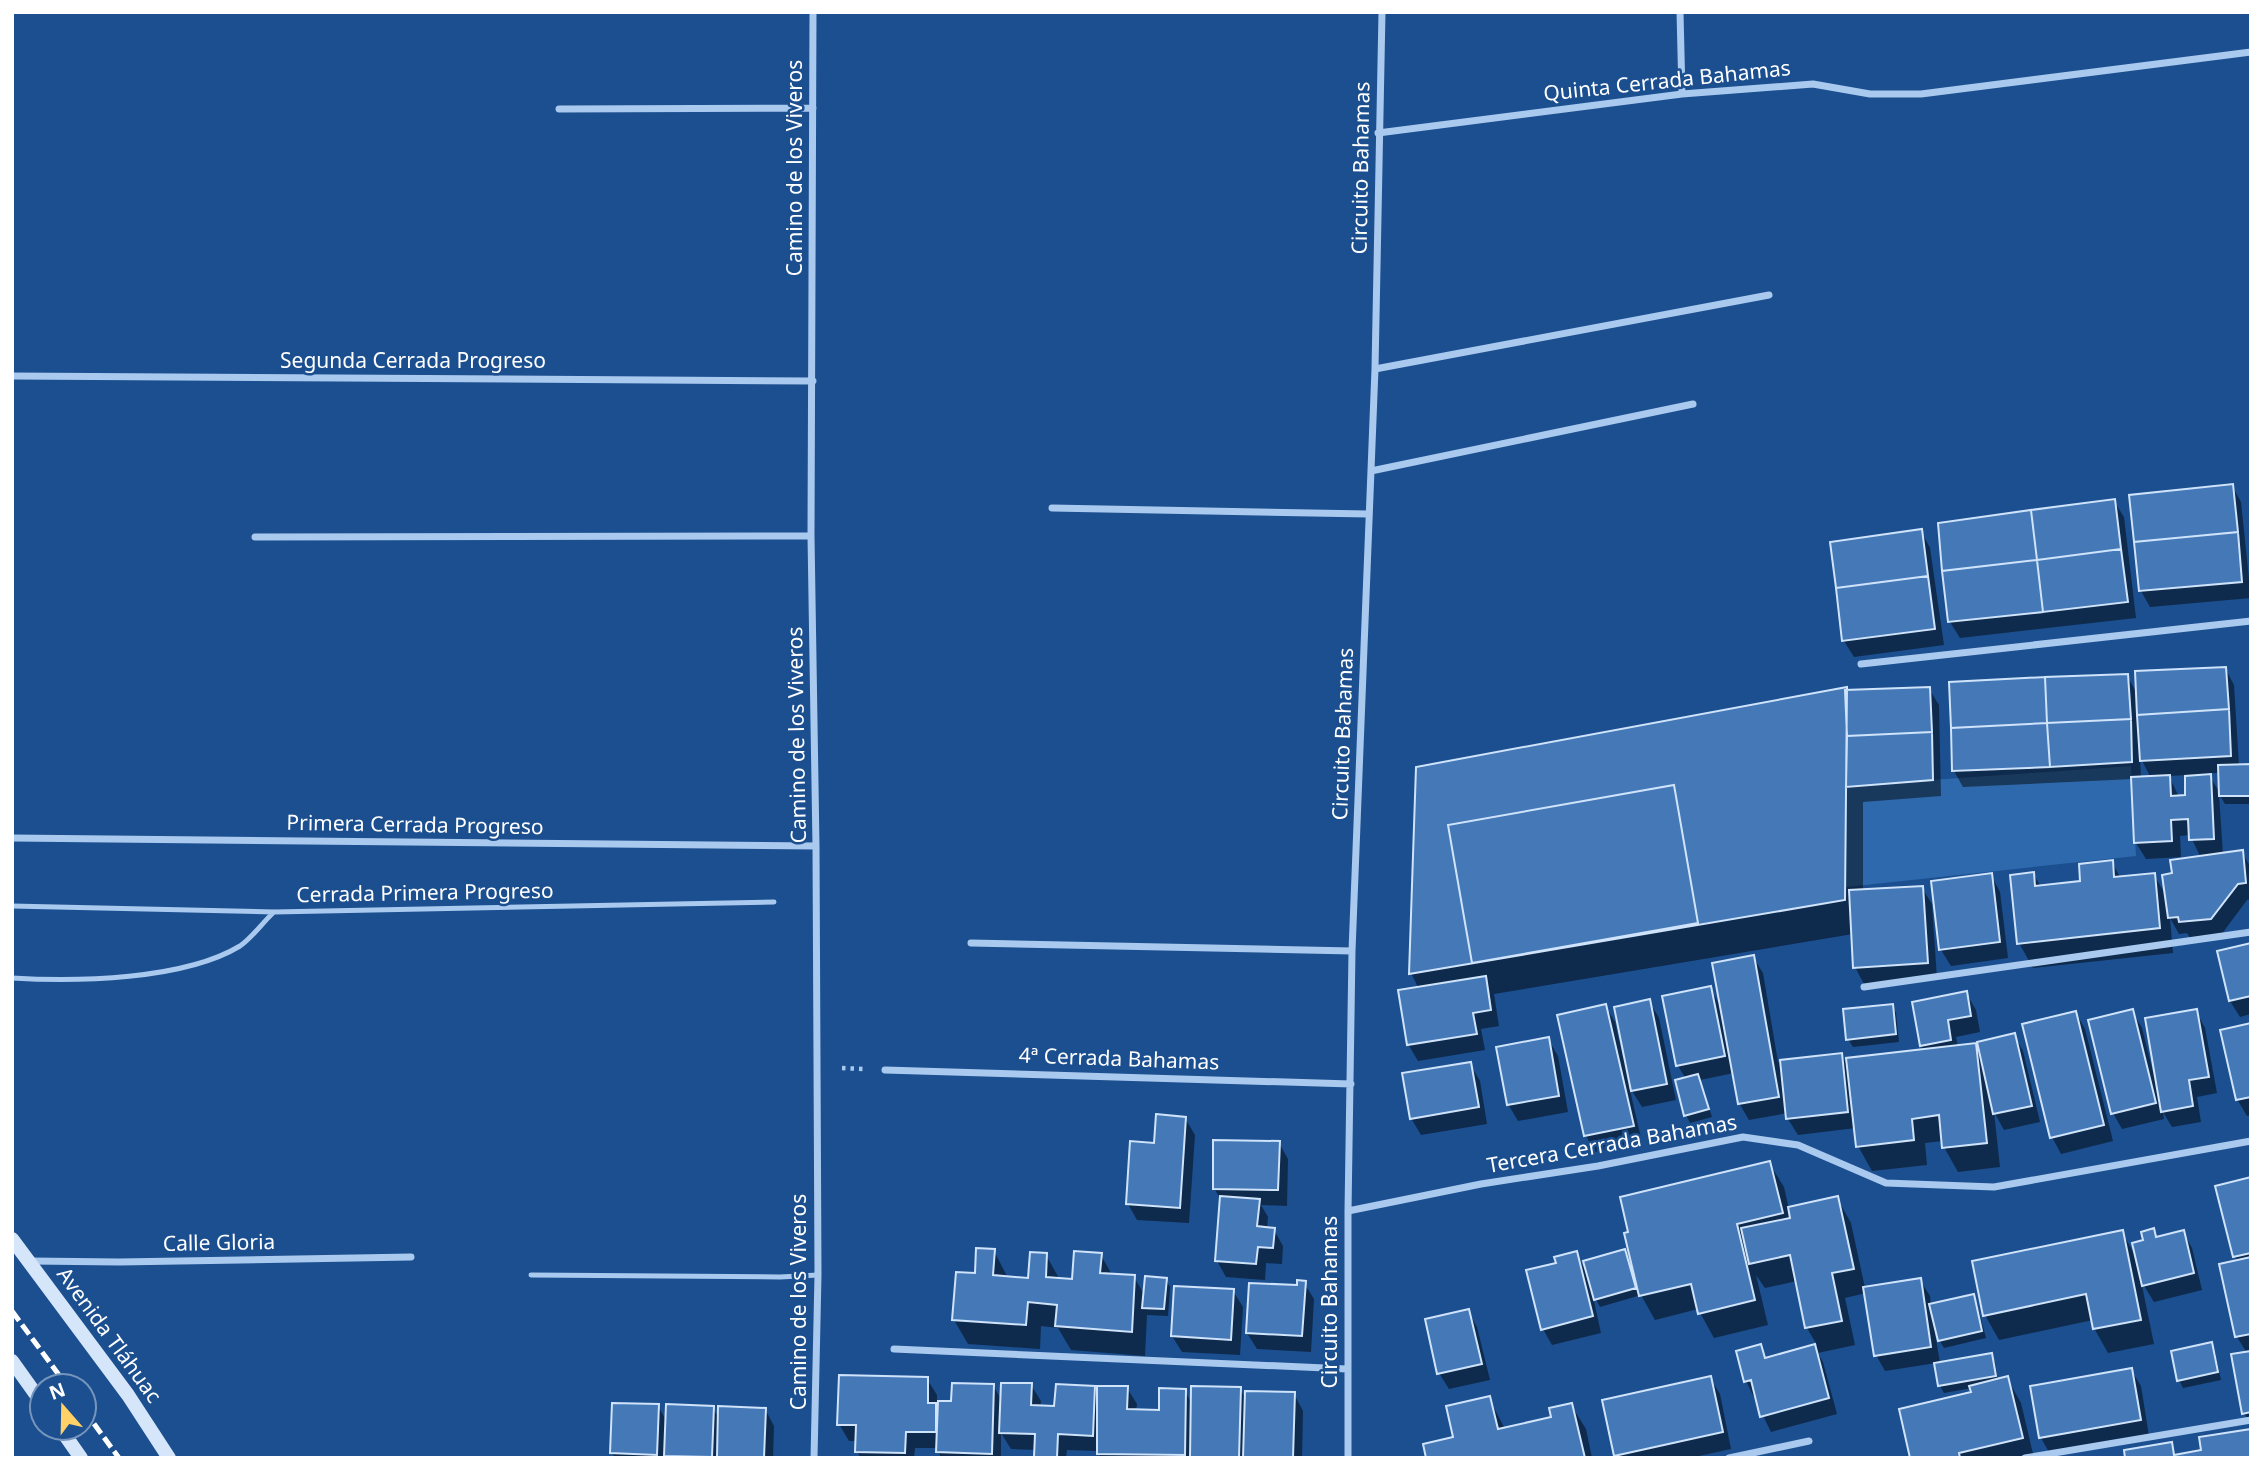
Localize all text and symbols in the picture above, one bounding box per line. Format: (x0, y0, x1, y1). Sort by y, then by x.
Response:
street label: Quinta Cerrada Bahamas (1542, 53, 1792, 107)
street label: Camino de los Viveros (780, 60, 808, 276)
street label: Circuito Bahamas (1344, 81, 1376, 255)
street label: Segunda Cerrada Progreso (280, 346, 546, 374)
street label: Camino de los Viveros (780, 626, 812, 844)
street label: Circuito Bahamas (1325, 647, 1359, 821)
street label: Primera Cerrada Progreso (286, 808, 544, 840)
street label: Cerrada Primera Progreso (296, 876, 554, 908)
street label: 4ª Cerrada Bahamas (1018, 1041, 1220, 1075)
street label: Tercera Cerrada Bahamas (1485, 1107, 1739, 1179)
street label: Camino de los Viveros (784, 1194, 812, 1410)
street label: Circuito Bahamas (1315, 1216, 1343, 1388)
street label: Calle Gloria (163, 1227, 275, 1257)
street label: Avenida Tláhuac (51, 1261, 169, 1408)
north arrow (28, 1372, 98, 1442)
text: N (45, 1376, 69, 1406)

